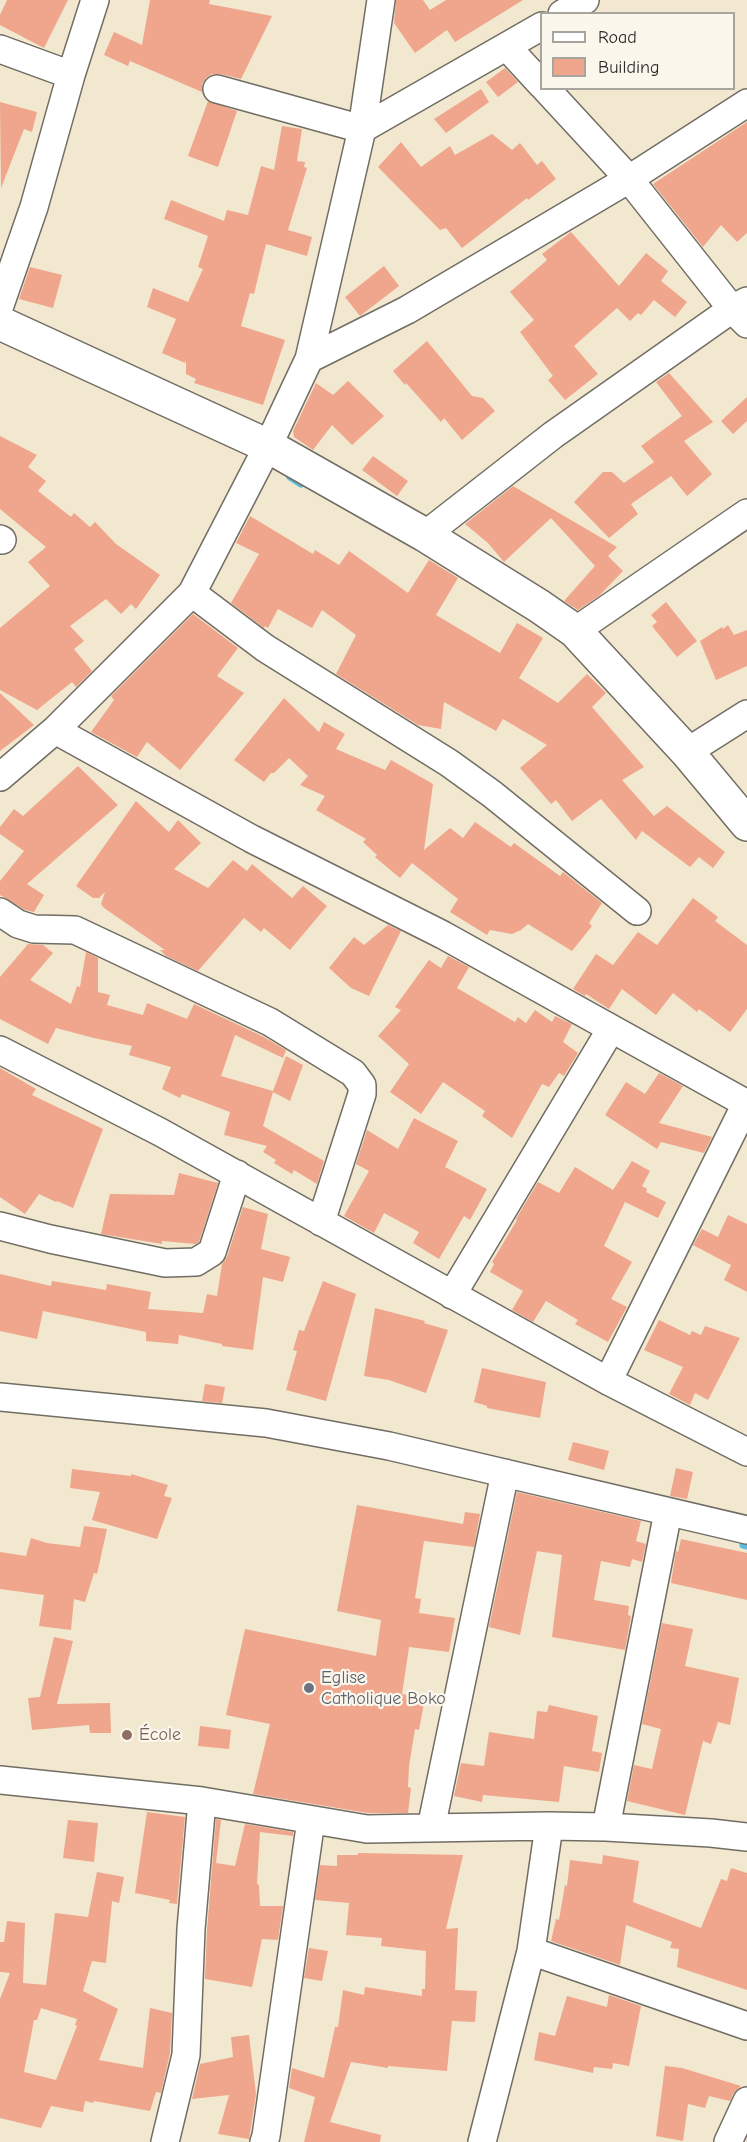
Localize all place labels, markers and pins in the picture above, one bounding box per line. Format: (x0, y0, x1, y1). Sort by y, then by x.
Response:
place label: Eglise Catholique Boko (321, 1667, 446, 1710)
marker: Eglise Catholique Boko (302, 1681, 316, 1695)
place label: École (139, 1724, 181, 1746)
marker: École (120, 1728, 134, 1742)

